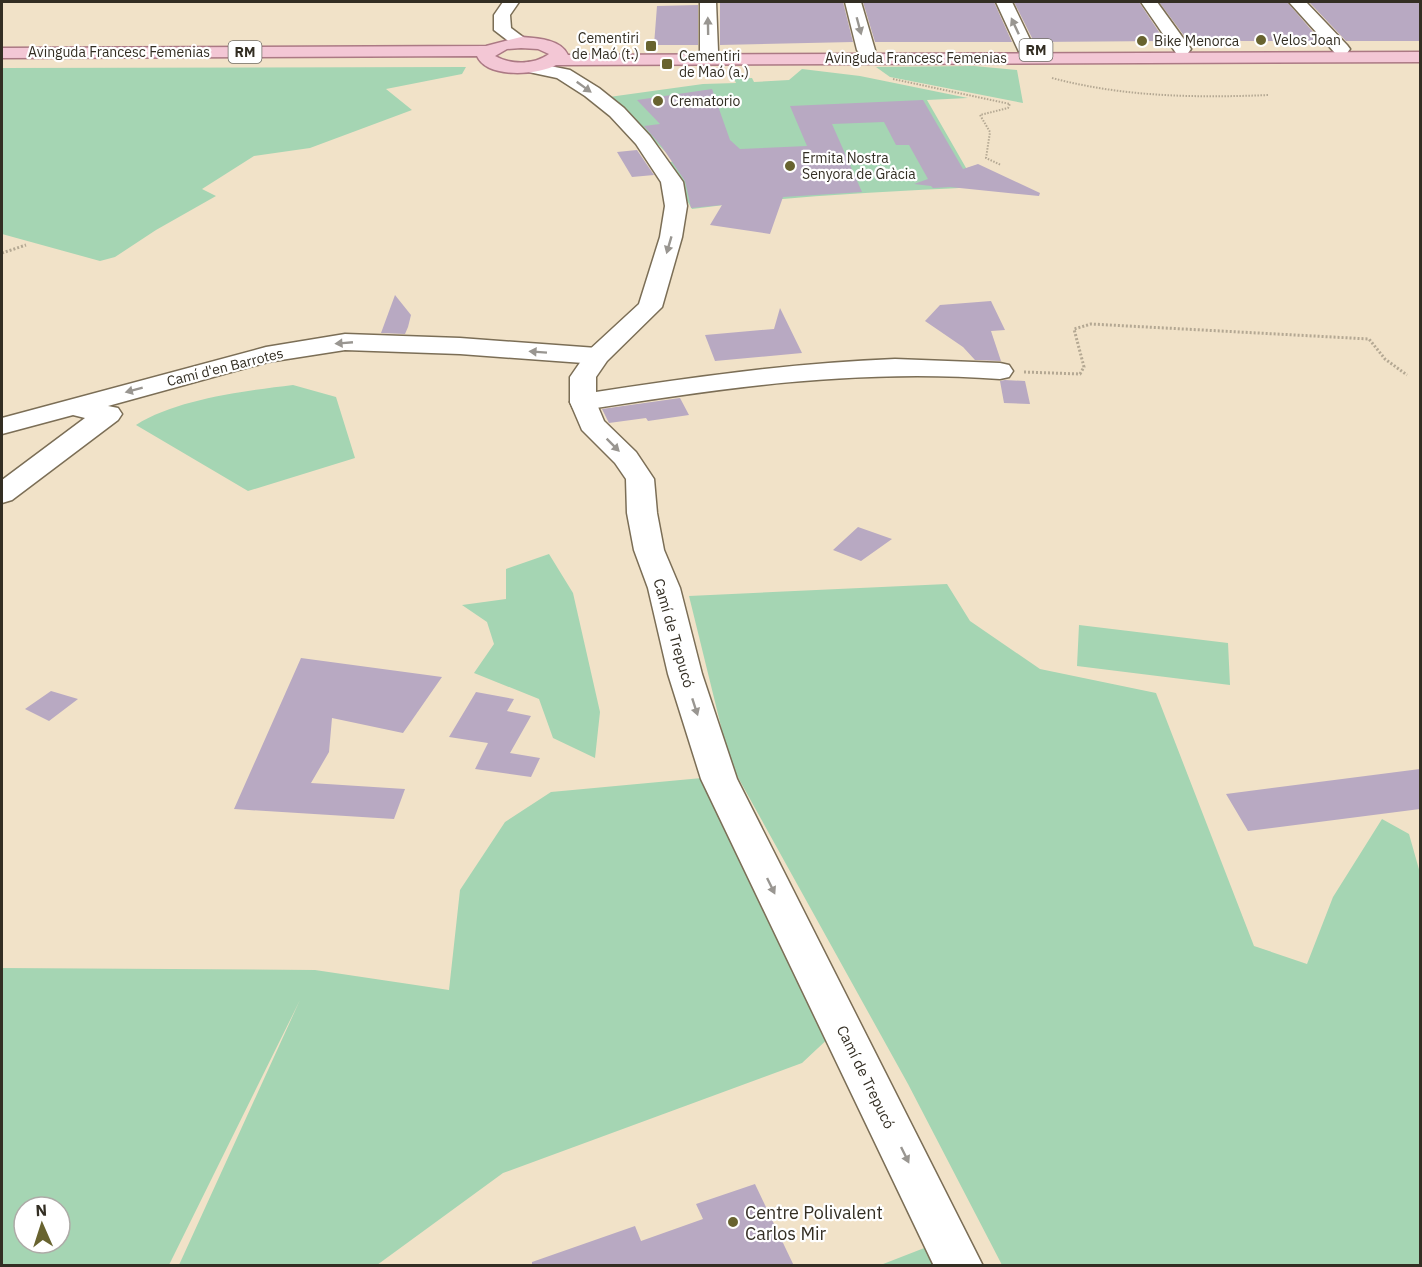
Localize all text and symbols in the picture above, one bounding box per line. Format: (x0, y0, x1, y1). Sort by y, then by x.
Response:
one-way arrow (1010, 16, 1020, 34)
one-way arrow (703, 17, 713, 36)
one-way arrow (855, 17, 865, 35)
place label: Cementiri de Maó (t.) (572, 29, 639, 63)
place label: Velos Joan (1273, 31, 1341, 49)
place label: Bike Menorca (1154, 32, 1240, 50)
marker: Velos Joan (1254, 33, 1268, 47)
marker: Bike Menorca (1135, 34, 1149, 48)
marker: Cementiri de Maó (t.) (644, 39, 658, 53)
road number: RM (1020, 39, 1052, 61)
road number: RM (228, 41, 262, 63)
street label: Avinguda Francesc Femenias (28, 43, 210, 61)
place label: Cementiri de Maó (a.) (679, 47, 749, 81)
street label: Avinguda Francesc Femenias (825, 49, 1007, 67)
marker: Cementiri de Maó (a.) (660, 57, 674, 71)
one-way arrow (577, 80, 592, 92)
place label: Crematorio (670, 92, 740, 110)
marker: Crematorio (651, 94, 665, 108)
place label: Ermita Nostra Senyora de Gràcia (802, 149, 916, 183)
marker: Ermita Nostra Senyora de Gràcia (783, 159, 797, 173)
one-way arrow (663, 236, 673, 254)
one-way arrow (334, 338, 353, 348)
street label: Camí d'en Barrotes (165, 344, 285, 390)
one-way arrow (529, 347, 548, 357)
one-way arrow (124, 386, 143, 396)
one-way arrow (606, 438, 620, 452)
street label: Camí de Trepucó (649, 576, 699, 690)
one-way arrow (691, 698, 701, 716)
one-way arrow (767, 878, 776, 895)
street label: Camí de Trepucó (833, 1022, 899, 1132)
one-way arrow (899, 1146, 909, 1164)
north arrow (12, 1195, 72, 1255)
text: N (35, 1200, 48, 1220)
place label: Centre Polivalent Carlos Mir (745, 1201, 883, 1245)
marker: Centre Polivalent Carlos Mir (726, 1215, 740, 1229)

